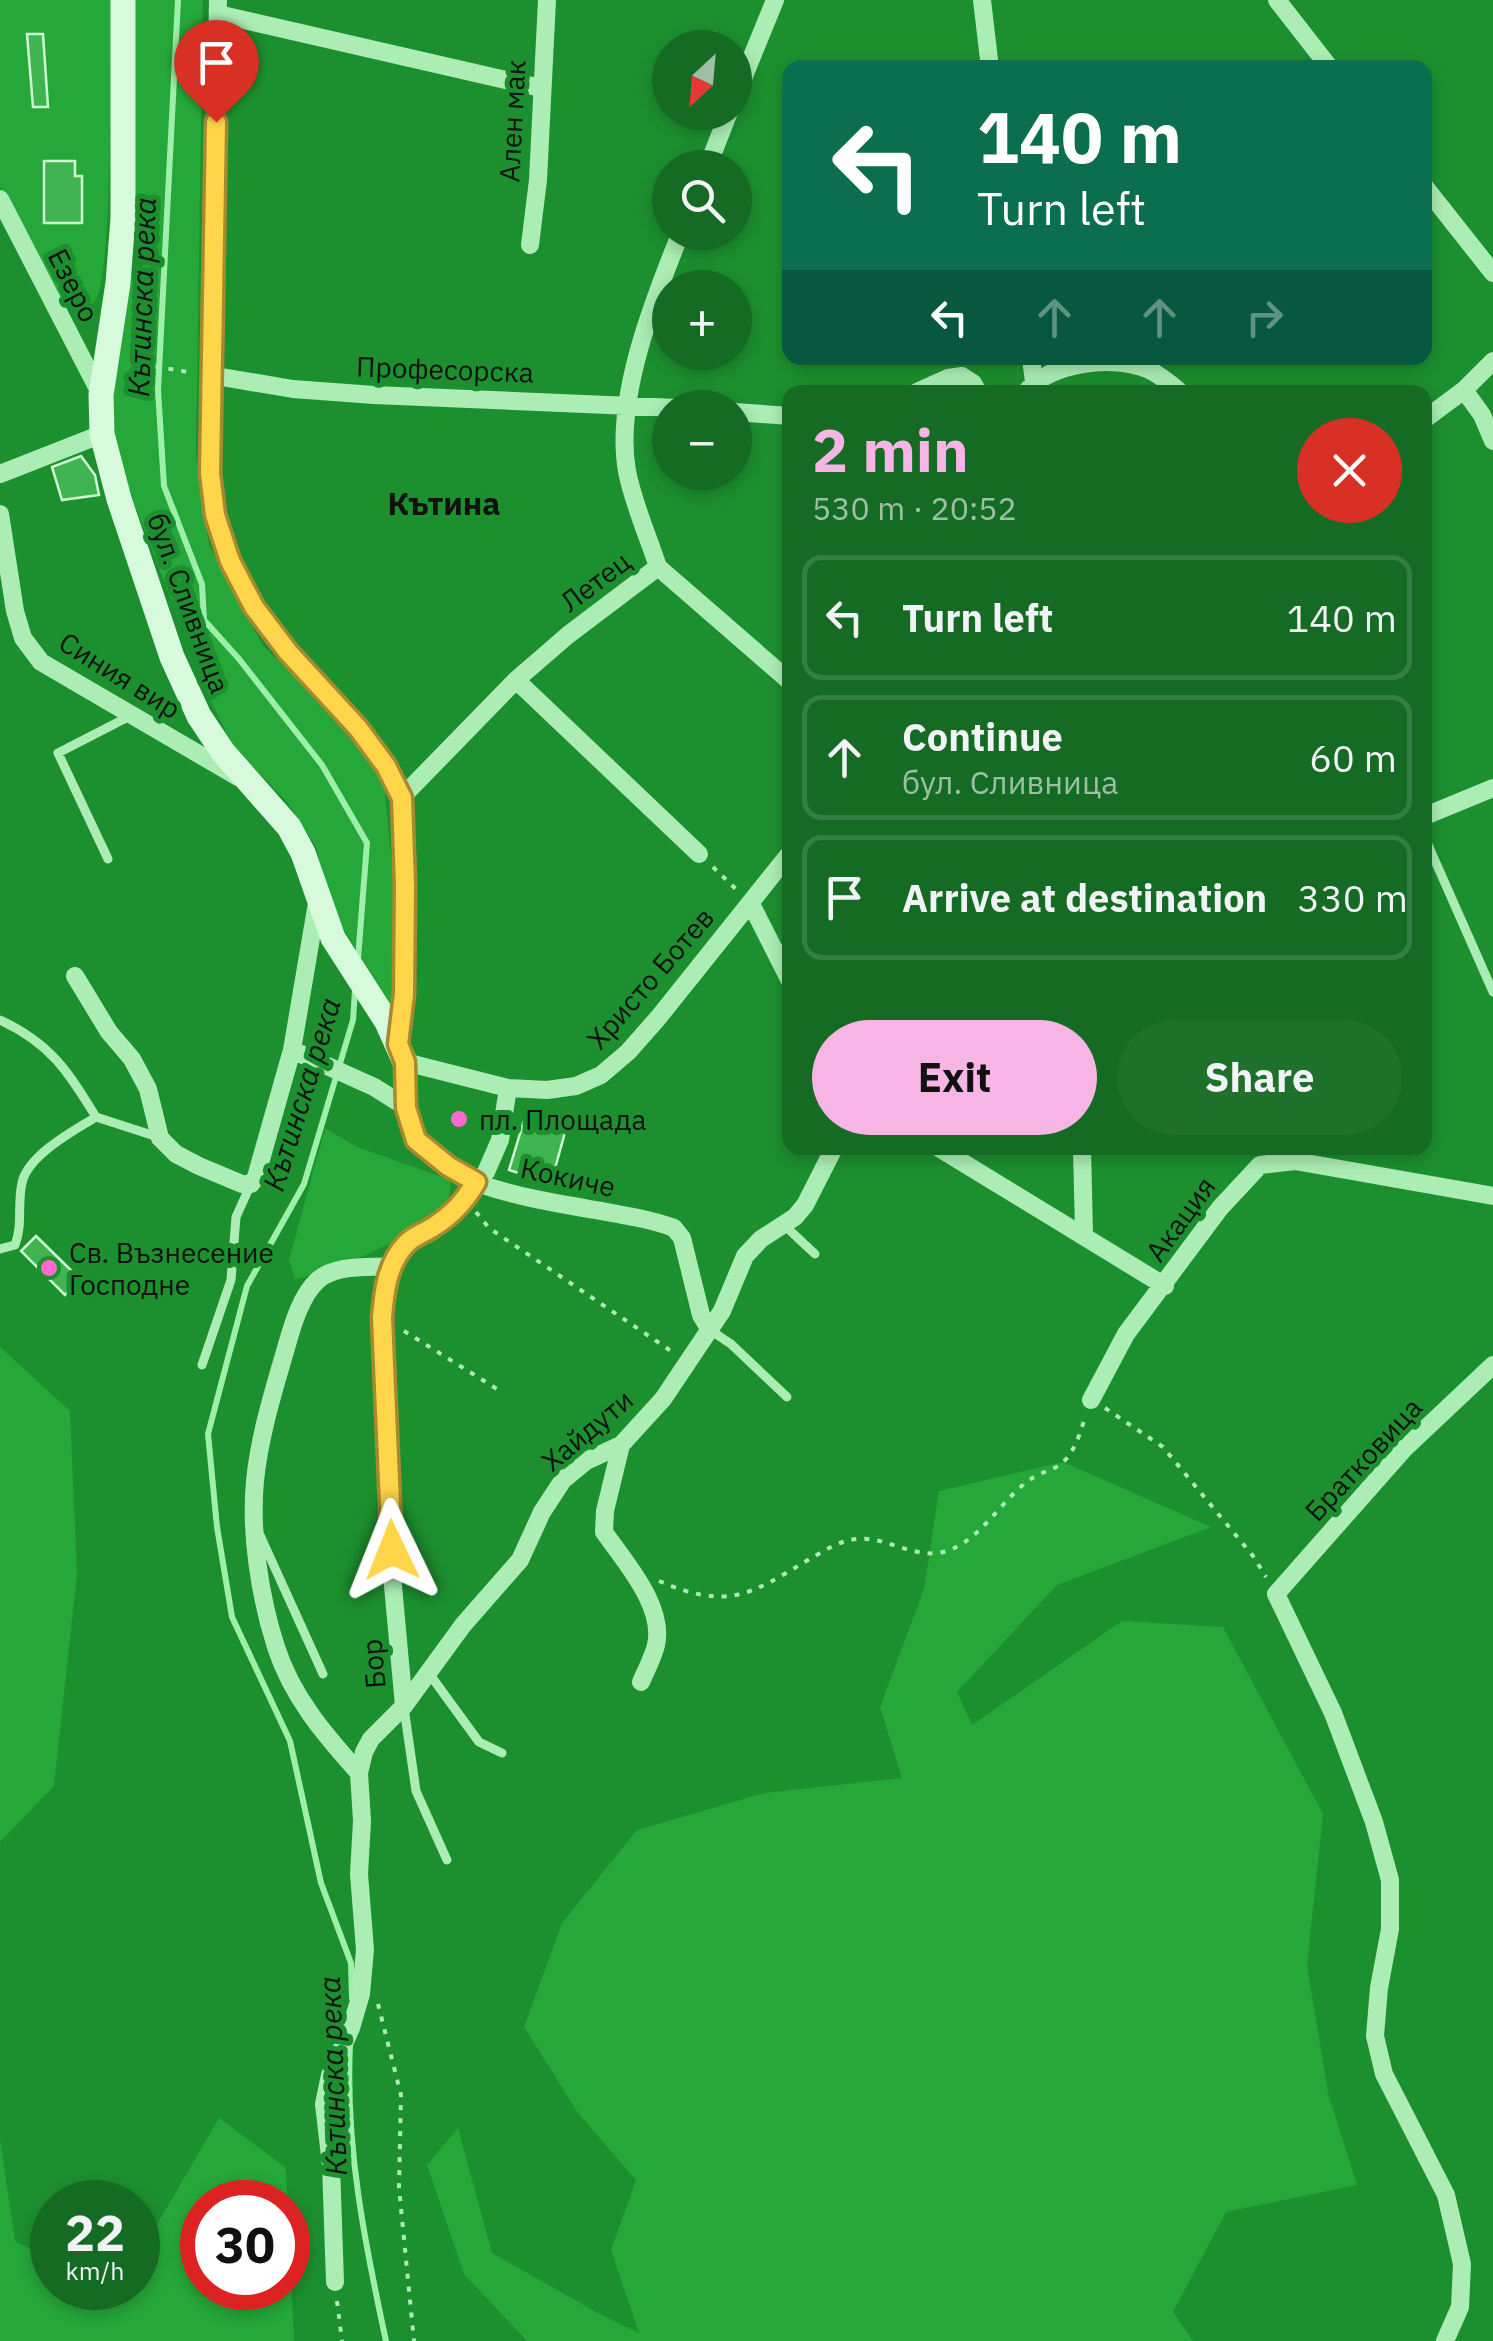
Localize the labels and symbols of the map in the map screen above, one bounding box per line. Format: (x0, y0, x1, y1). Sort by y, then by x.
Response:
pin (174, 20, 259, 123)
north arrow (652, 30, 752, 130)
street label: Ален мак (490, 59, 534, 183)
water label: Кътинска река (118, 196, 164, 398)
street label: Езеро (40, 242, 108, 328)
street label: Професорска (356, 347, 535, 391)
district label: Кътина (387, 482, 501, 524)
street label: бул. Сливница (139, 508, 239, 698)
street label: Летец (552, 542, 638, 620)
street label: Синия вир (52, 623, 188, 727)
street label: Христо Ботев (578, 899, 722, 1057)
water label: Кътинска река (253, 993, 349, 1195)
place label: пл. Площада (479, 1101, 646, 1138)
marker: пл. Площада (448, 1108, 470, 1130)
street label: Кокиче (517, 1149, 619, 1205)
street label: Акация (1137, 1169, 1223, 1269)
place label: Св. Възнесение Господне (69, 1234, 274, 1303)
marker: Св. Възнесение Господне (38, 1257, 60, 1279)
street label: Хайдути (533, 1381, 641, 1479)
street label: Братковица (1296, 1389, 1430, 1529)
position arrow (340, 1498, 444, 1602)
street label: Бор (352, 1638, 394, 1690)
water label: Кътинска река (309, 1975, 355, 2177)
speed limit sign: 30 (180, 2180, 310, 2310)

